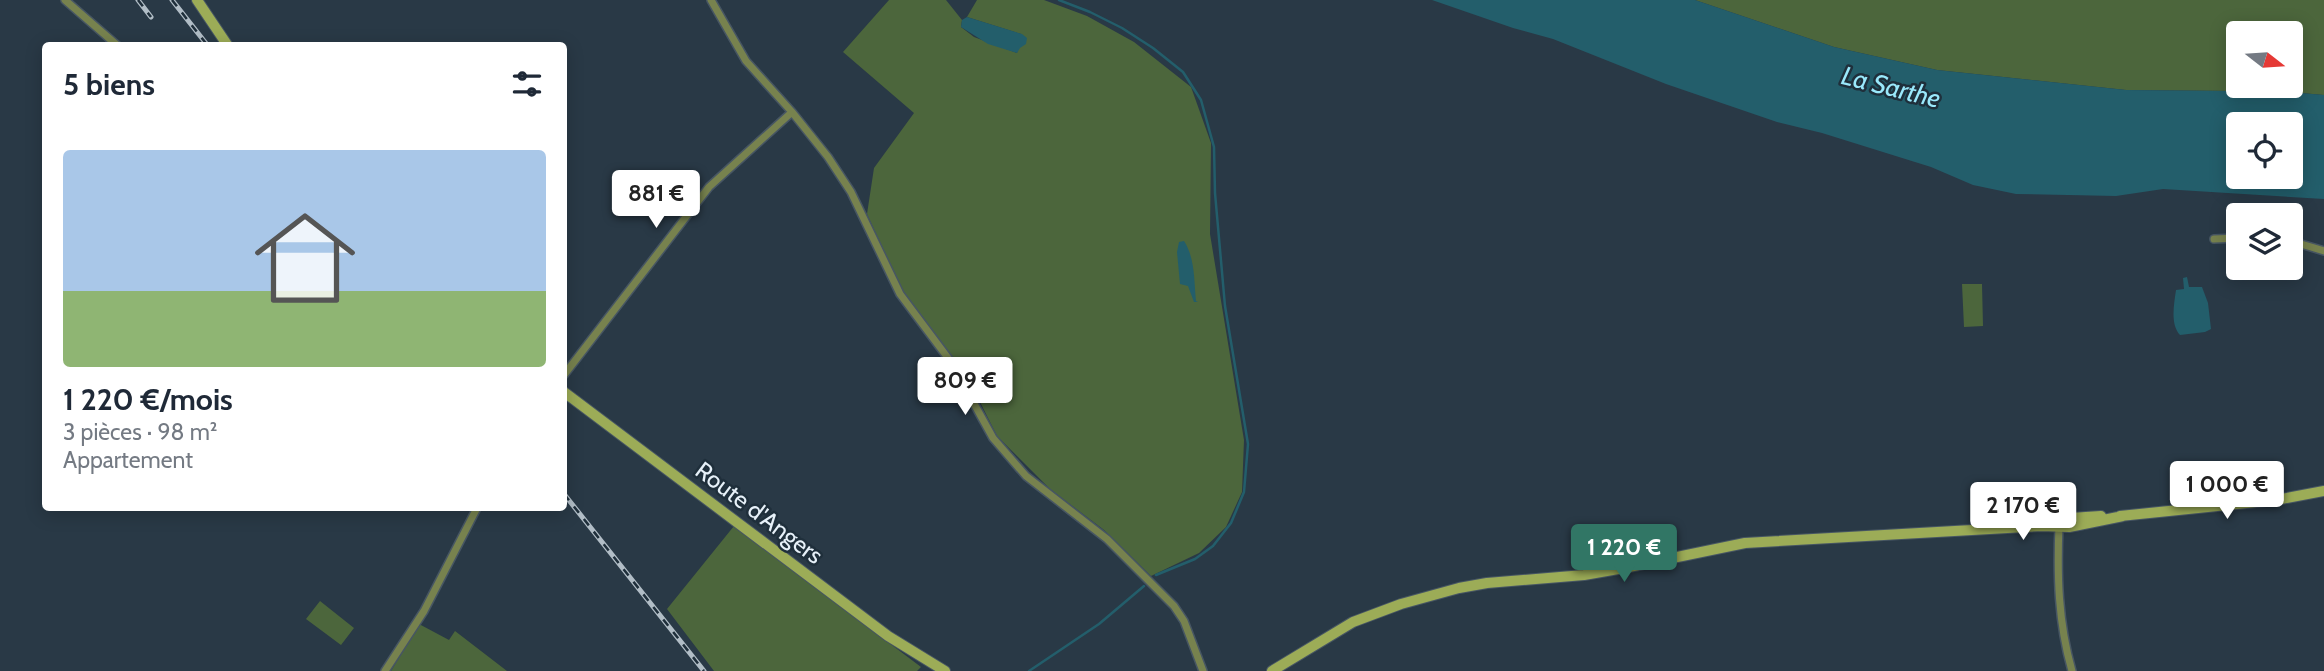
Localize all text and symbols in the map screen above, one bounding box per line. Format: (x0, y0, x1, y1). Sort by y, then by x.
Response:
north arrow (2226, 21, 2303, 98)
map controls (2226, 21, 2303, 280)
water label: La Sarthe (1838, 59, 1944, 115)
icon: filters (508, 65, 546, 103)
text: 5 biens (63, 66, 155, 103)
button: locate (2226, 112, 2303, 189)
pin: 881 € (607, 170, 705, 230)
text: 881 € (628, 179, 684, 207)
icon: home (242, 195, 368, 321)
button: layers (2226, 203, 2303, 280)
pin: 809 € (916, 358, 1014, 417)
text: 809 € (934, 366, 996, 394)
text: 1 220 €/mois (63, 381, 233, 418)
text: 3 pièces · 98 m² (63, 418, 217, 446)
text: Appartement (63, 446, 193, 474)
street label: Route d'Angers (690, 455, 829, 570)
pin: 1 000 € (2162, 462, 2292, 521)
text: 1 000 € (2186, 470, 2268, 498)
pin: 2 170 € (1958, 482, 2088, 542)
text: 2 170 € (1986, 491, 2060, 519)
pin: 1 220 € (1559, 524, 1689, 584)
text: 1 220 € (1587, 533, 1661, 561)

